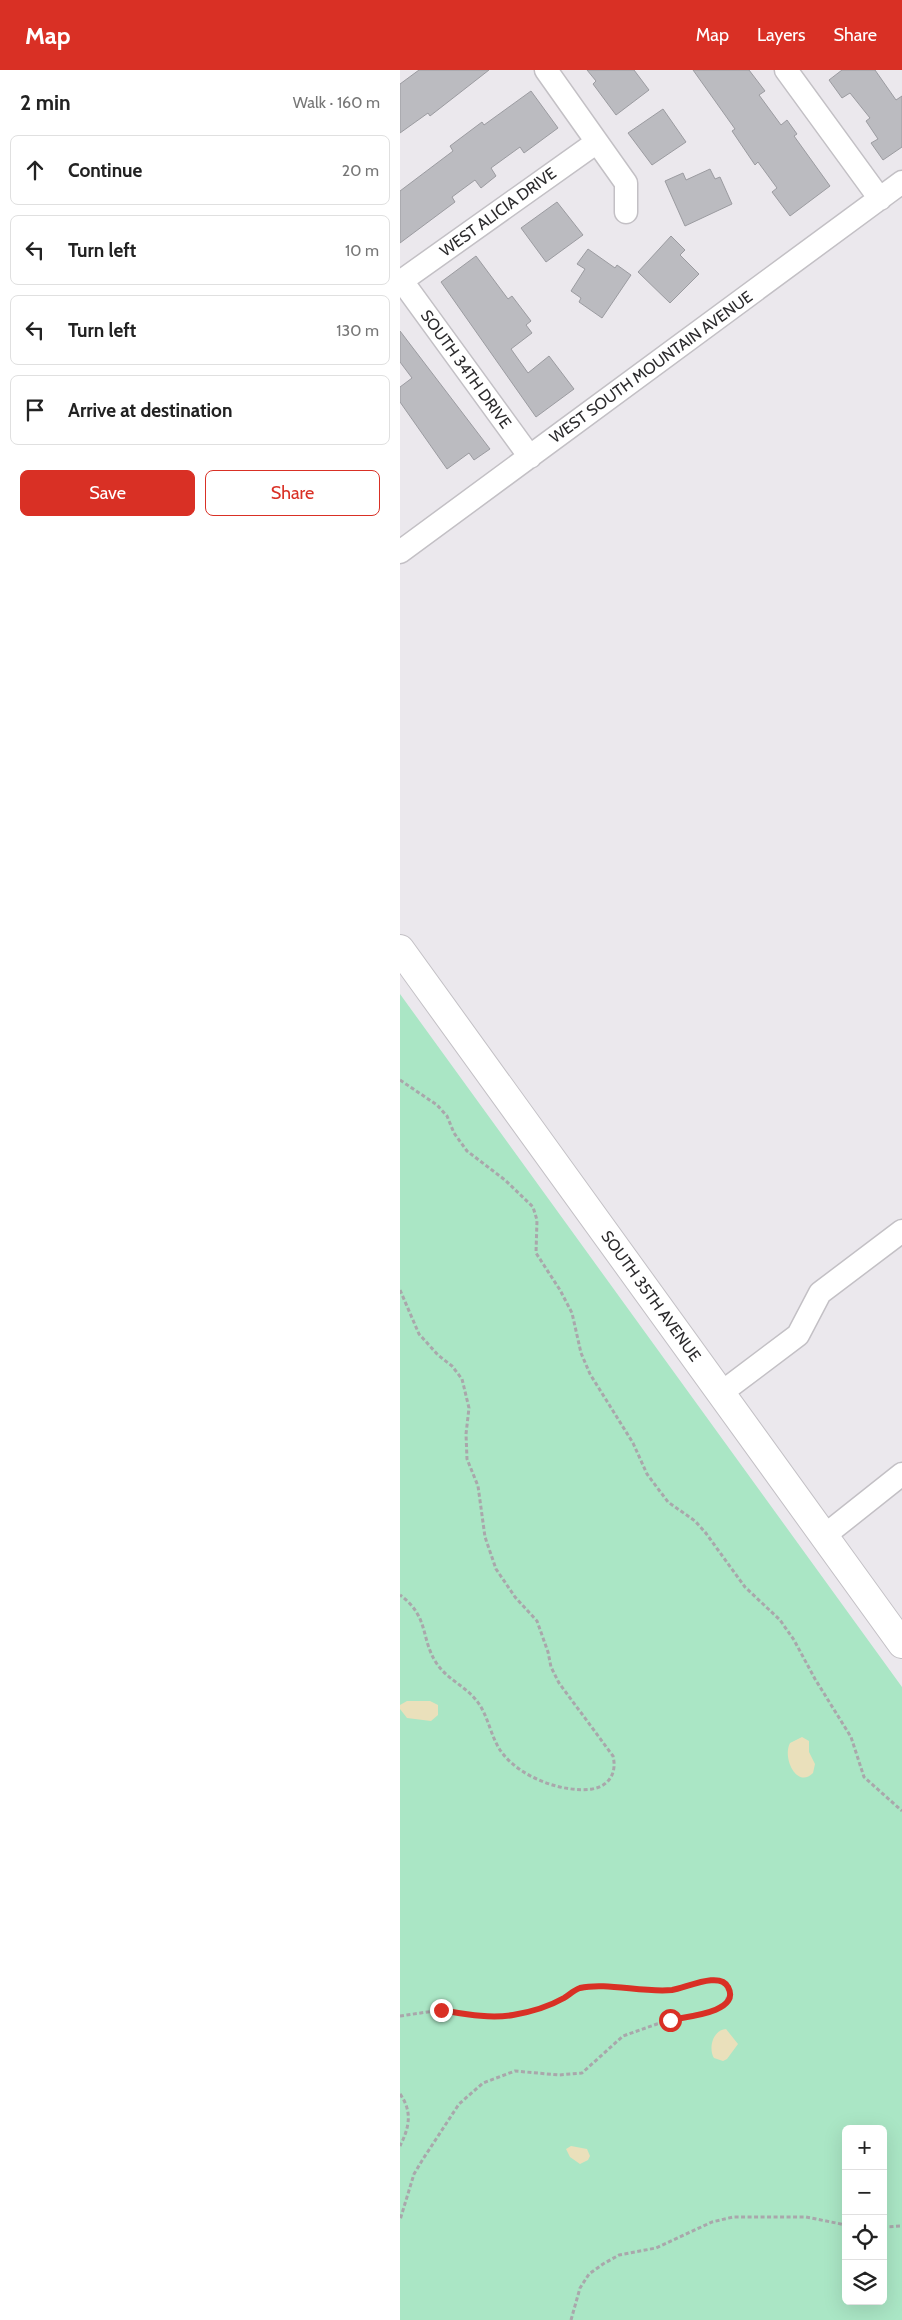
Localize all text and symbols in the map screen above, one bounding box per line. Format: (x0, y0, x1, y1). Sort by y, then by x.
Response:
text: Map (25, 21, 71, 50)
text: Map (696, 24, 729, 46)
text: Layers (757, 24, 806, 46)
text: Share (834, 24, 877, 46)
text: 2 min (20, 90, 71, 115)
text: Walk · 160 m (293, 93, 380, 112)
icon: ahead (21, 156, 49, 184)
text: Continue (68, 159, 142, 182)
text: 20 m (342, 161, 379, 180)
street label: WEST ALICIA DRIVE (436, 163, 560, 260)
icon: left (21, 236, 49, 264)
text: Turn left (68, 239, 136, 262)
text: 10 m (345, 241, 379, 260)
street label: WEST SOUTH MOUNTAIN AVENUE (546, 287, 756, 447)
street label: SOUTH 34TH DRIVE (417, 306, 515, 432)
icon: left (21, 316, 49, 344)
text: Turn left (68, 319, 136, 342)
text: 130 m (336, 321, 379, 340)
icon: arrive (21, 396, 49, 424)
text: Arrive at destination (68, 399, 232, 422)
button: Save (20, 470, 195, 516)
button: Share (205, 470, 380, 516)
street label: SOUTH 35TH AVENUE (597, 1227, 705, 1365)
route end (430, 1999, 453, 2022)
route start (659, 2009, 682, 2032)
map controls (842, 2125, 887, 2305)
button: + (842, 2125, 887, 2170)
button: − (842, 2170, 887, 2215)
button: locate (842, 2215, 887, 2260)
button: layers (842, 2260, 887, 2305)

